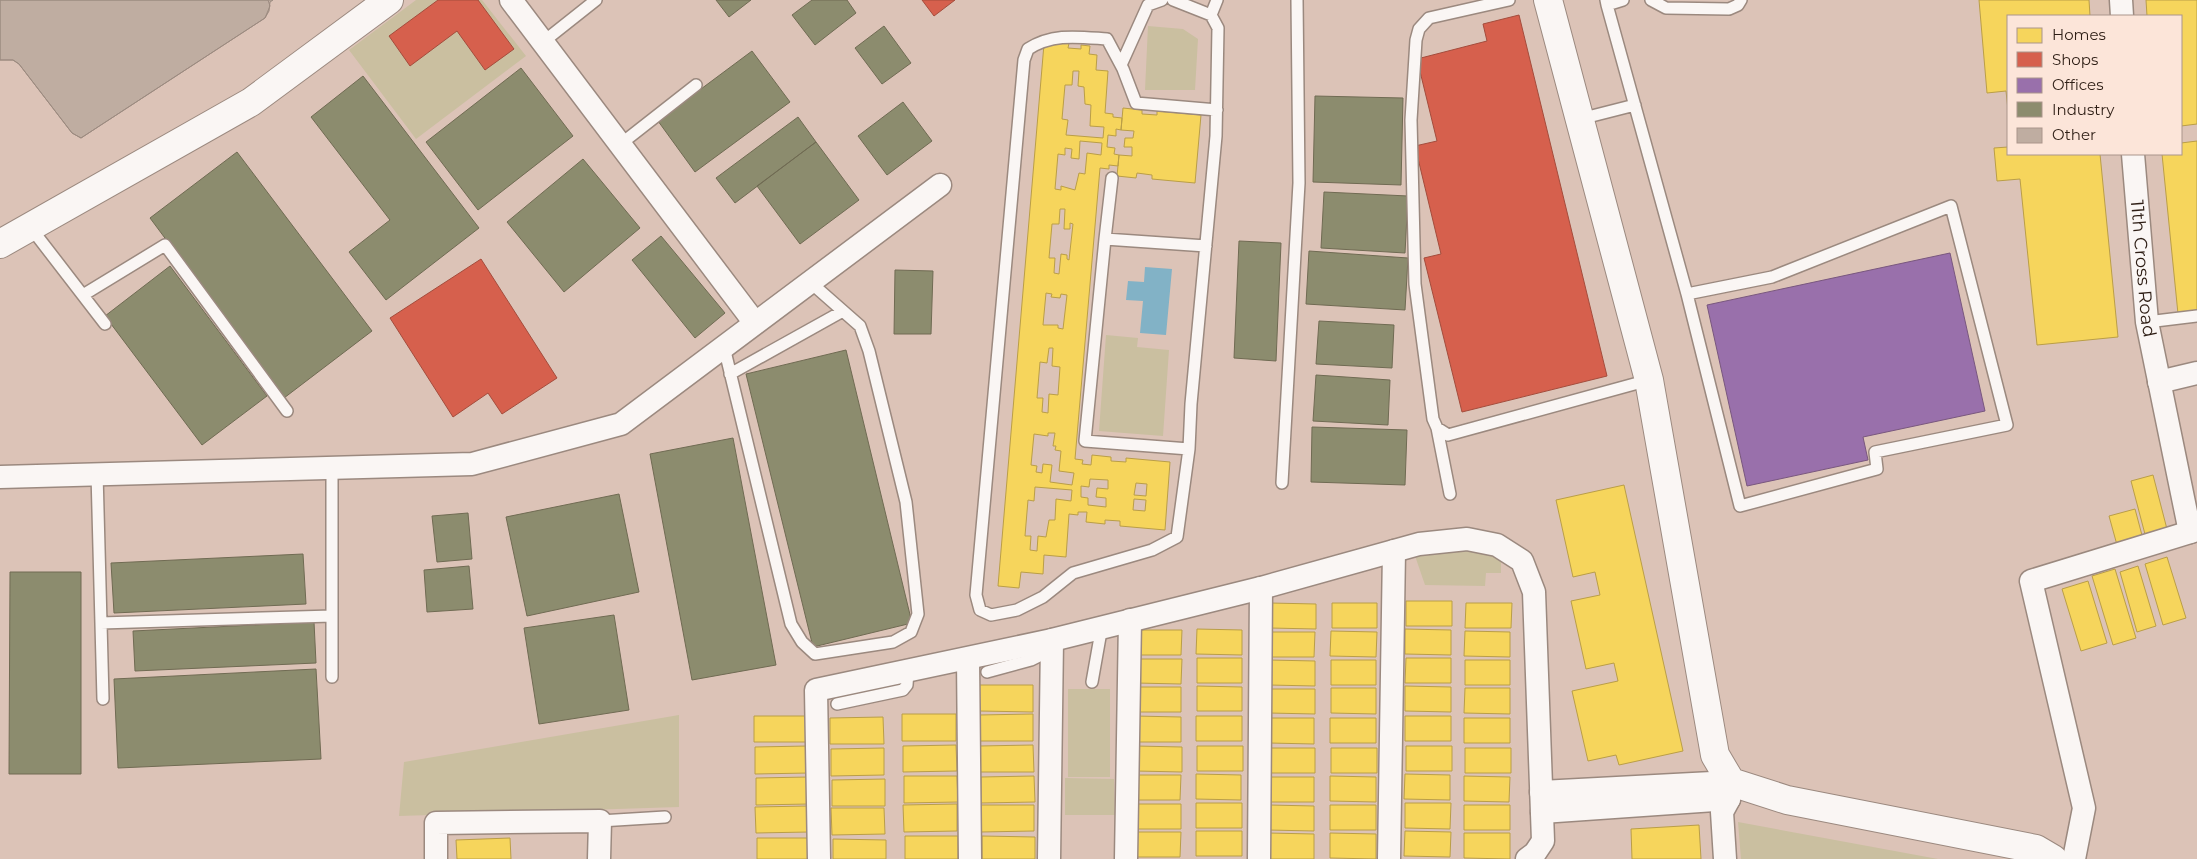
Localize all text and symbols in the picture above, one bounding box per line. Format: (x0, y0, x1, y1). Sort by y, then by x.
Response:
legend (2007, 15, 2182, 155)
text: Homes (2052, 25, 2106, 44)
text: Shops (2052, 50, 2098, 69)
text: Offices (2052, 75, 2104, 94)
text: Industry (2052, 100, 2115, 119)
text: Other (2052, 125, 2096, 144)
street label: 11th Cross Road (2126, 199, 2161, 339)

